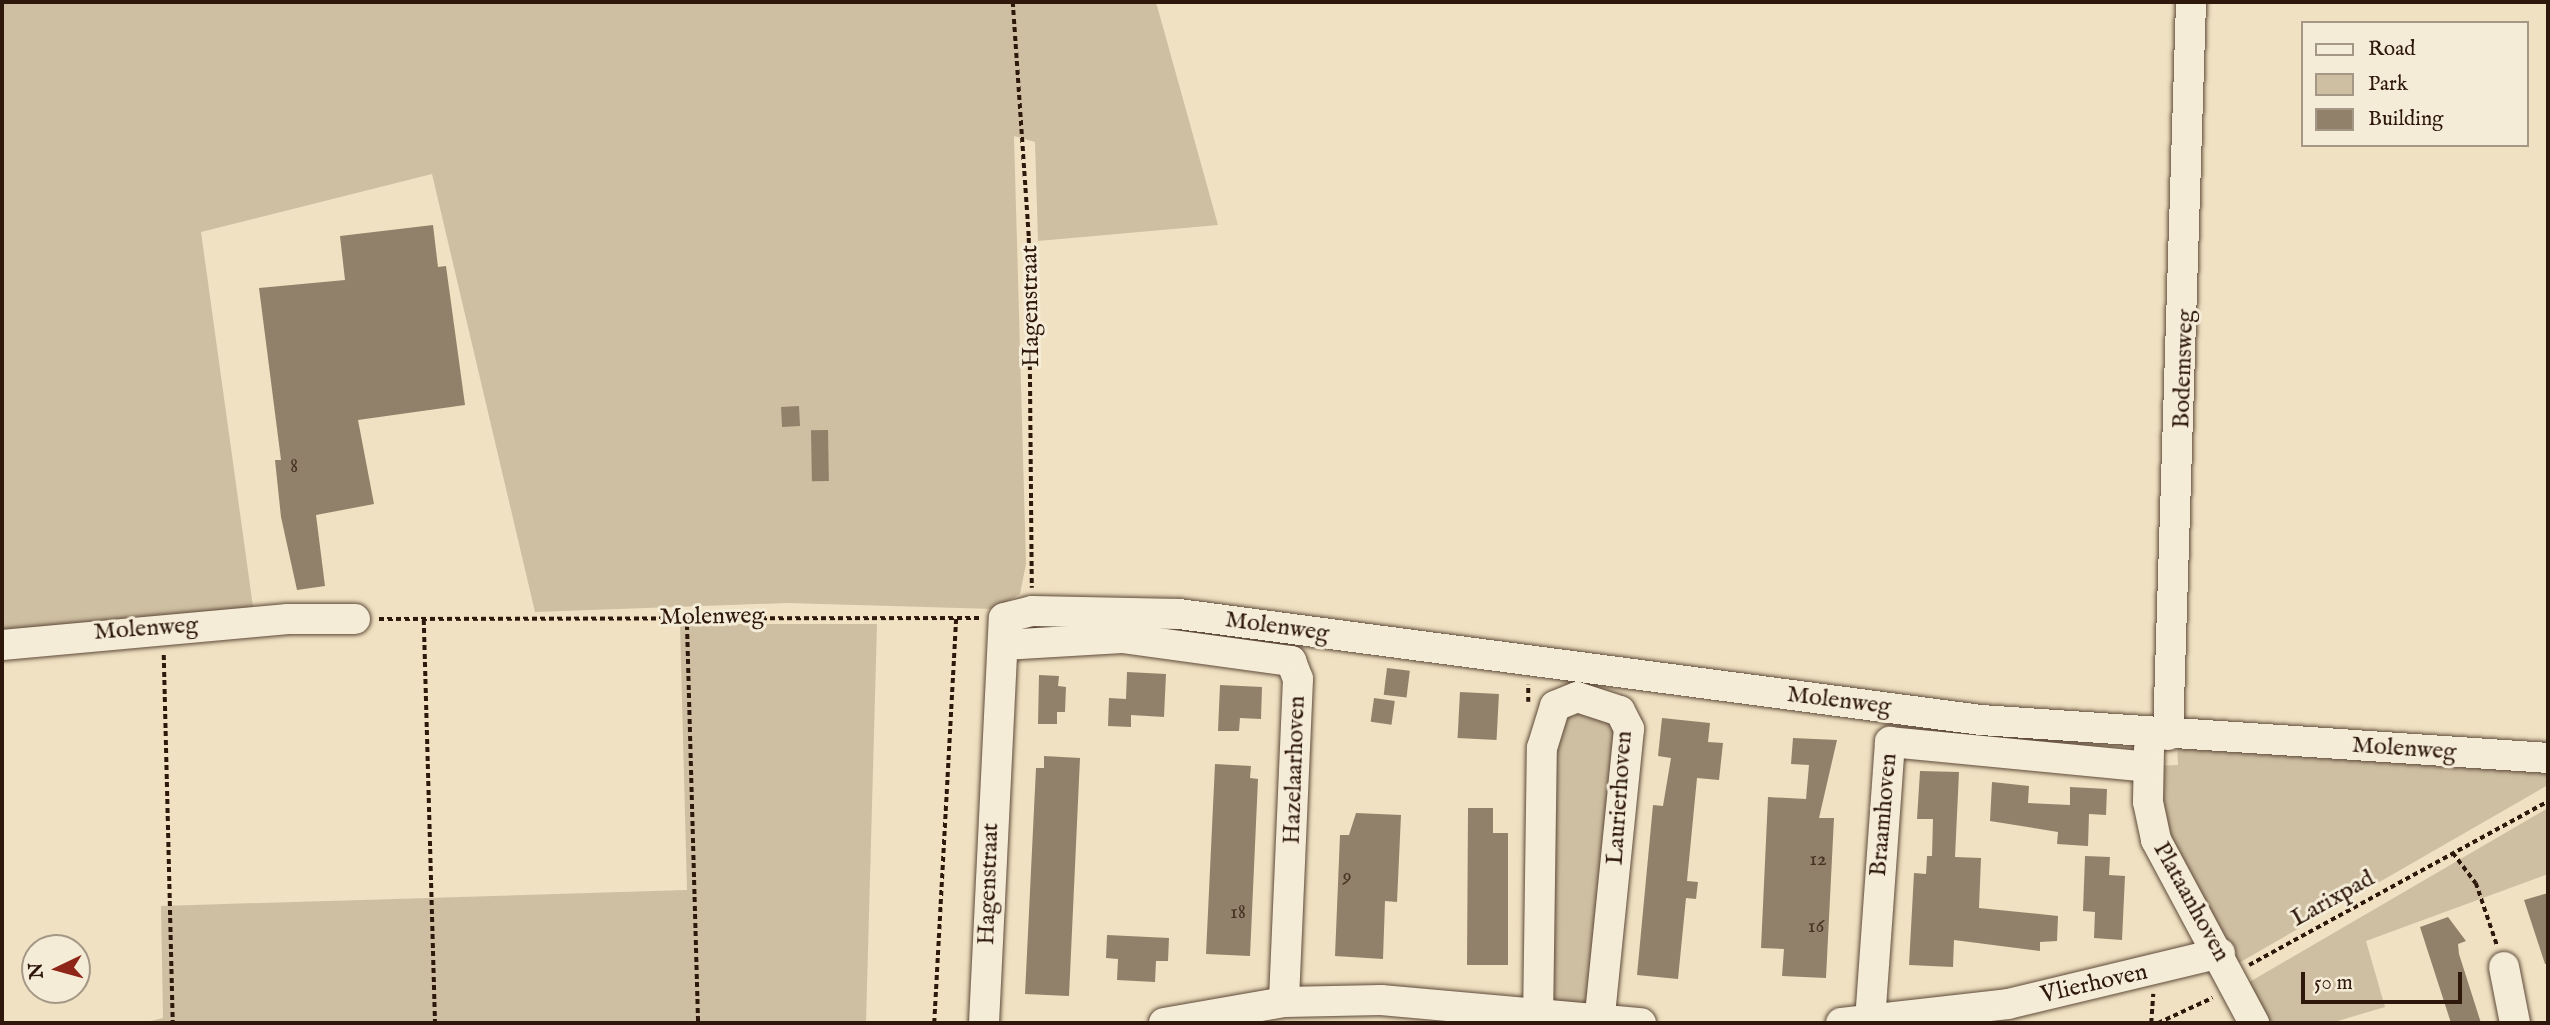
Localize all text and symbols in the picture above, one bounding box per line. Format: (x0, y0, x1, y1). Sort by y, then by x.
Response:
legend (2302, 21, 2529, 147)
text: Road (2368, 36, 2415, 63)
text: Park (2368, 71, 2408, 98)
text: Building (2368, 106, 2443, 133)
street label: Hagenstraat (1016, 245, 1046, 367)
street label: Bodemsweg (2168, 309, 2200, 429)
house number: 8 (290, 454, 298, 480)
street label: Molenweg (659, 602, 765, 632)
street label: Molenweg (1223, 605, 1331, 649)
street label: Molenweg (93, 611, 199, 647)
street label: Molenweg (1785, 680, 1893, 722)
street label: Hazelaarhoven (1278, 695, 1312, 845)
street label: Laurierhoven (1601, 730, 1639, 866)
street label: Molenweg (2351, 731, 2457, 767)
street label: Braamhoven (1864, 752, 1904, 878)
street label: Hagenstraat (972, 822, 1006, 946)
street label: Plataanhoven (2146, 837, 2236, 967)
house number: 12 (1809, 847, 1827, 873)
house number: 9 (1342, 864, 1352, 890)
street label: Larixpad (2286, 864, 2380, 934)
house number: 18 (1230, 900, 1246, 926)
house number: 16 (1808, 914, 1824, 940)
north arrow (21, 934, 91, 1004)
street label: Vlierhoven (2038, 958, 2150, 1010)
scale bar (2305, 958, 2466, 1002)
text: N (24, 961, 50, 980)
text: 50 m (2314, 970, 2353, 997)

